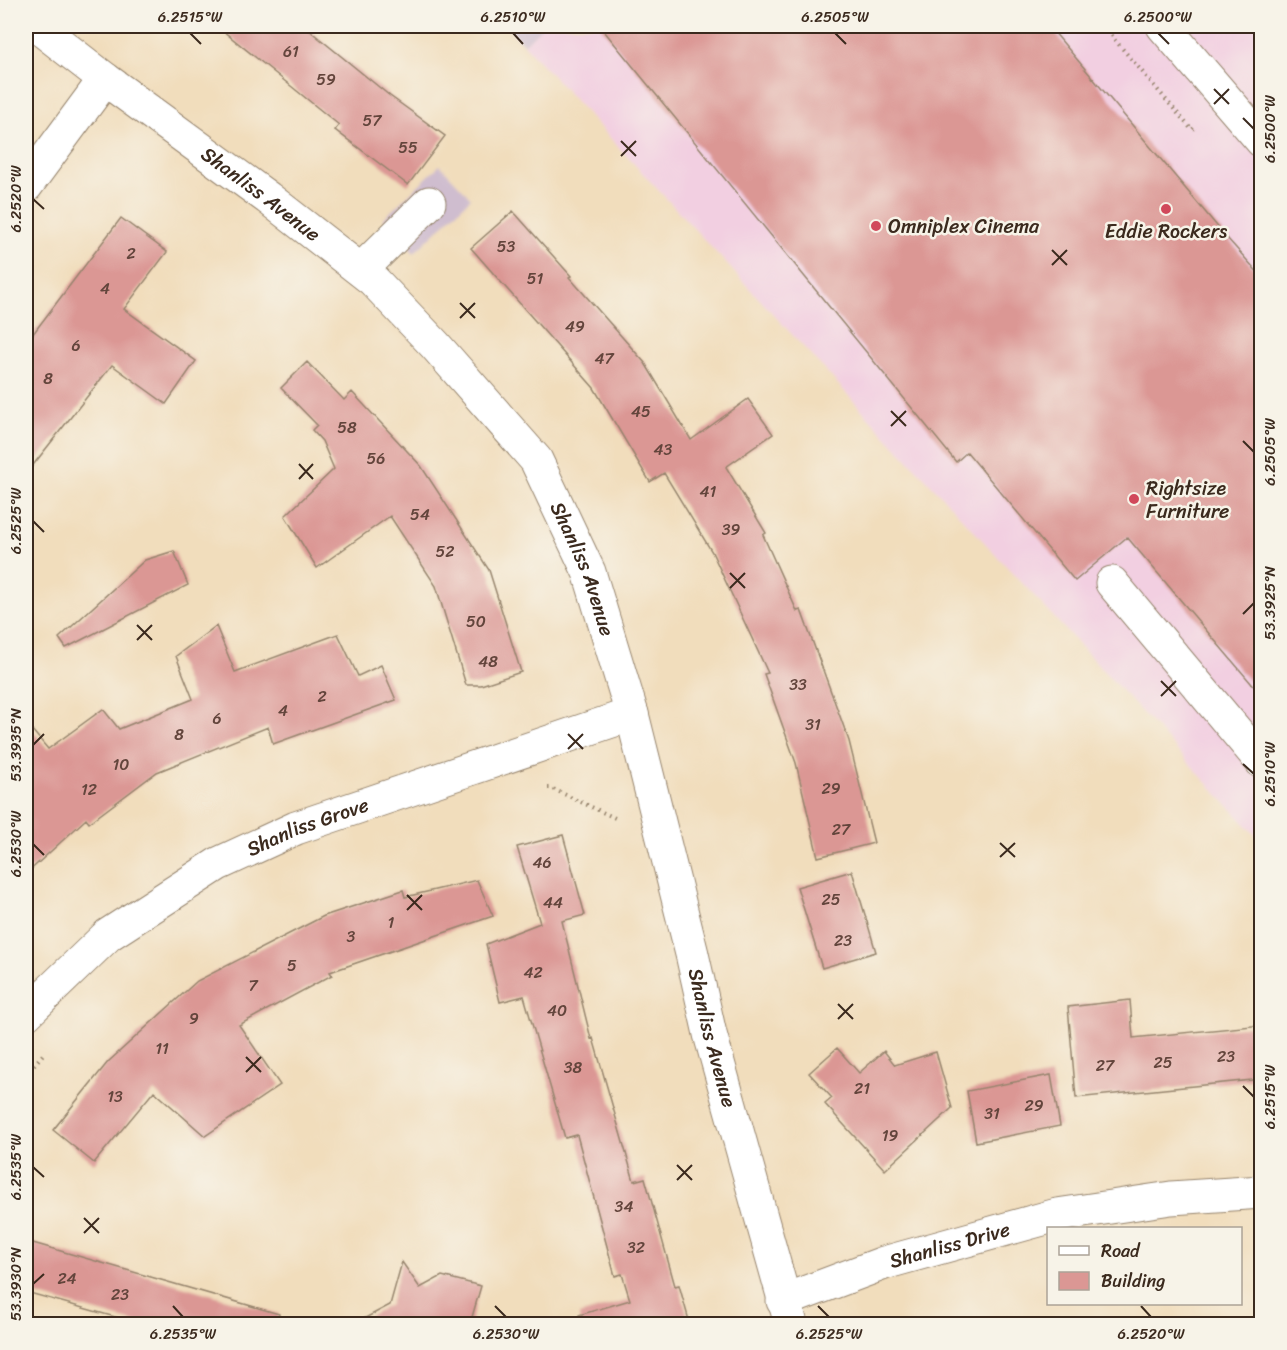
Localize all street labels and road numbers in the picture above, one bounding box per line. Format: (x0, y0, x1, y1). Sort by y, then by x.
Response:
street label: Shanliss Avenue (194, 137, 329, 251)
street label: Shanliss Avenue (541, 496, 625, 640)
street label: Shanliss Grove (240, 787, 373, 866)
street label: Shanliss Avenue (678, 965, 747, 1111)
street label: Shanliss Drive (885, 1211, 1014, 1278)

